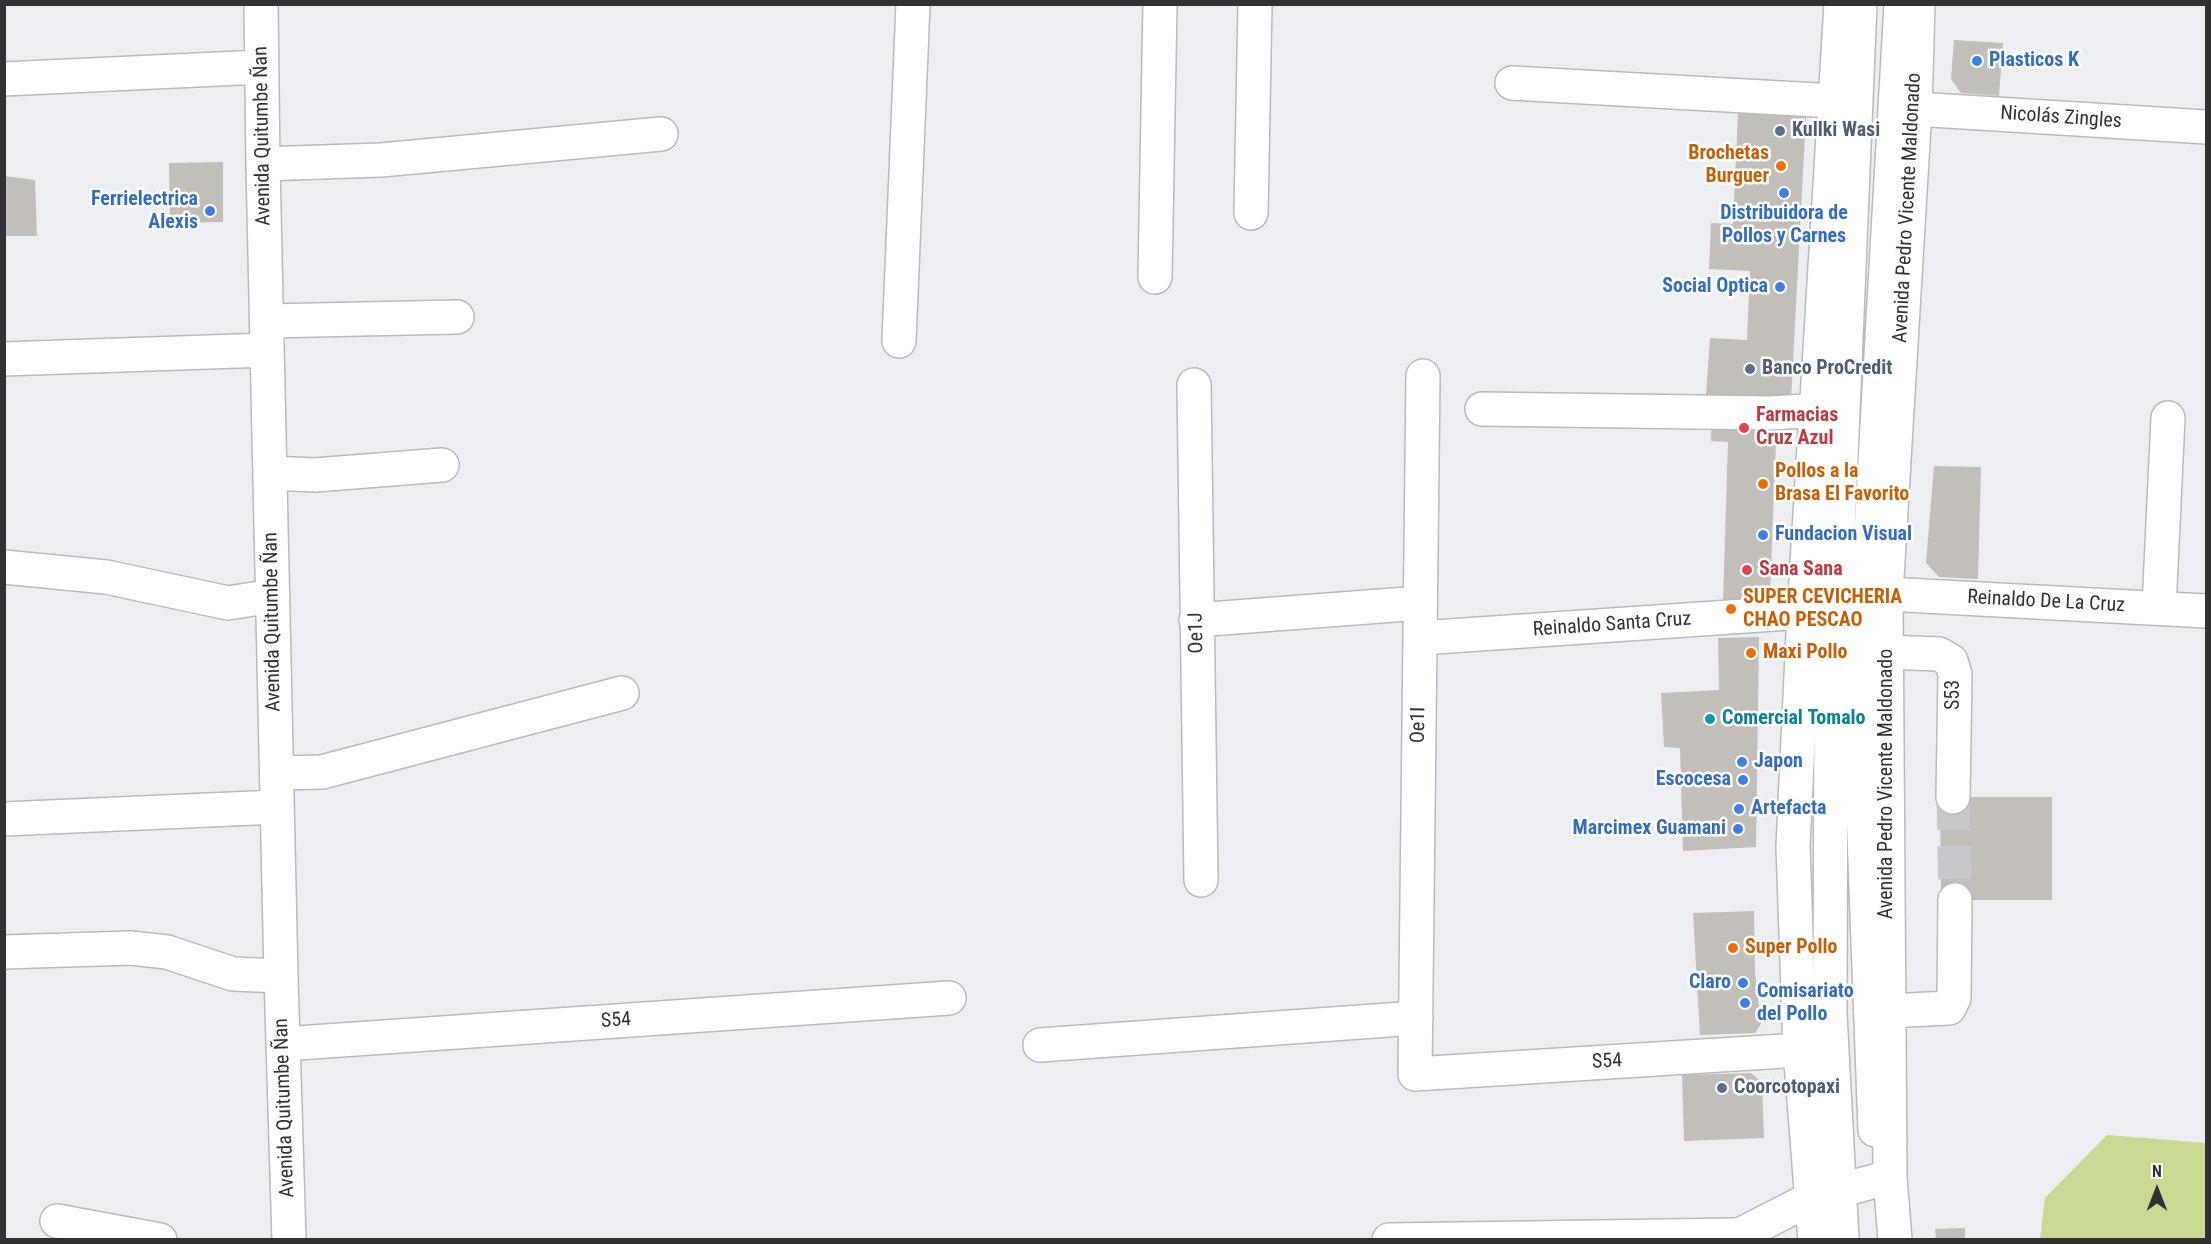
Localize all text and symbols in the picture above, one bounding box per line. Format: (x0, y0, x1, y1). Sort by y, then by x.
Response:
street label: Avenida Quitumbe Ñan (249, 46, 277, 226)
place label: Plasticos K (1989, 49, 2079, 73)
marker: Plasticos K (1970, 54, 1984, 68)
street label: Avenida Pedro Vicente Maldonado (1889, 72, 1927, 344)
street label: Nicolás Zingles (1999, 102, 2123, 134)
place label: Kullki Wasi (1792, 119, 1880, 143)
marker: Kullki Wasi (1773, 124, 1787, 138)
place label: Brochetas Burguer (1688, 142, 1769, 189)
marker: Brochetas Burguer (1774, 159, 1788, 173)
marker: Distribuidora de Pollos y Carnes (1777, 186, 1791, 200)
place label: Ferrielectrica Alexis (91, 188, 198, 235)
place label: Distribuidora de Pollos y Carnes (1720, 202, 1848, 249)
marker: Ferrielectrica Alexis (203, 204, 217, 218)
place label: Social Optica (1662, 275, 1768, 299)
marker: Social Optica (1773, 280, 1787, 294)
place label: Banco ProCredit (1762, 357, 1892, 381)
marker: Banco ProCredit (1743, 362, 1757, 376)
place label: Farmacias Cruz Azul (1756, 404, 1838, 451)
marker: Farmacias Cruz Azul (1737, 421, 1751, 435)
place label: Pollos a la Brasa El Favorito (1775, 460, 1909, 507)
marker: Pollos a la Brasa El Favorito (1756, 477, 1770, 491)
place label: Fundacion Visual (1775, 523, 1912, 547)
marker: Fundacion Visual (1756, 528, 1770, 542)
street label: Avenida Quitumbe Ñan (259, 532, 287, 712)
place label: Sana Sana (1759, 558, 1843, 582)
marker: Sana Sana (1740, 563, 1754, 577)
place label: SUPER CEVICHERIA CHAO PESCAO (1743, 586, 1902, 633)
street label: Reinaldo De La Cruz (1967, 586, 2125, 618)
marker: SUPER CEVICHERIA CHAO PESCAO (1724, 602, 1738, 616)
street label: Reinaldo Santa Cruz (1532, 607, 1692, 643)
street label: Oe1J (1185, 612, 1209, 654)
place label: Maxi Pollo (1763, 641, 1848, 665)
marker: Maxi Pollo (1744, 646, 1758, 660)
street label: Avenida Pedro Vicente Maldonado (1875, 649, 1899, 919)
street label: S53 (1942, 680, 1966, 710)
street label: Oe1I (1407, 707, 1431, 743)
place label: Comercial Tomalo (1722, 707, 1866, 731)
marker: Comercial Tomalo (1703, 712, 1717, 726)
place label: Japon (1754, 750, 1803, 774)
marker: Japon (1735, 755, 1749, 769)
place label: Escocesa (1656, 768, 1731, 792)
marker: Escocesa (1736, 773, 1750, 787)
place label: Artefacta (1751, 797, 1826, 821)
marker: Artefacta (1732, 802, 1746, 816)
place label: Marcimex Guamani (1573, 817, 1726, 841)
marker: Marcimex Guamani (1731, 822, 1745, 836)
place label: Super Pollo (1745, 936, 1838, 960)
marker: Super Pollo (1726, 941, 1740, 955)
place label: Claro (1689, 971, 1731, 995)
marker: Claro (1736, 976, 1750, 990)
place label: Comisariato del Pollo (1757, 980, 1854, 1027)
marker: Comisariato del Pollo (1738, 996, 1752, 1010)
street label: S54 (600, 1008, 632, 1034)
street label: Avenida Quitumbe Ñan (270, 1018, 300, 1198)
street label: S54 (1591, 1049, 1623, 1075)
place label: Coorcotopaxi (1734, 1076, 1840, 1100)
marker: Coorcotopaxi (1715, 1081, 1729, 1095)
north arrow (2127, 1160, 2187, 1220)
text: N (2152, 1162, 2162, 1181)

